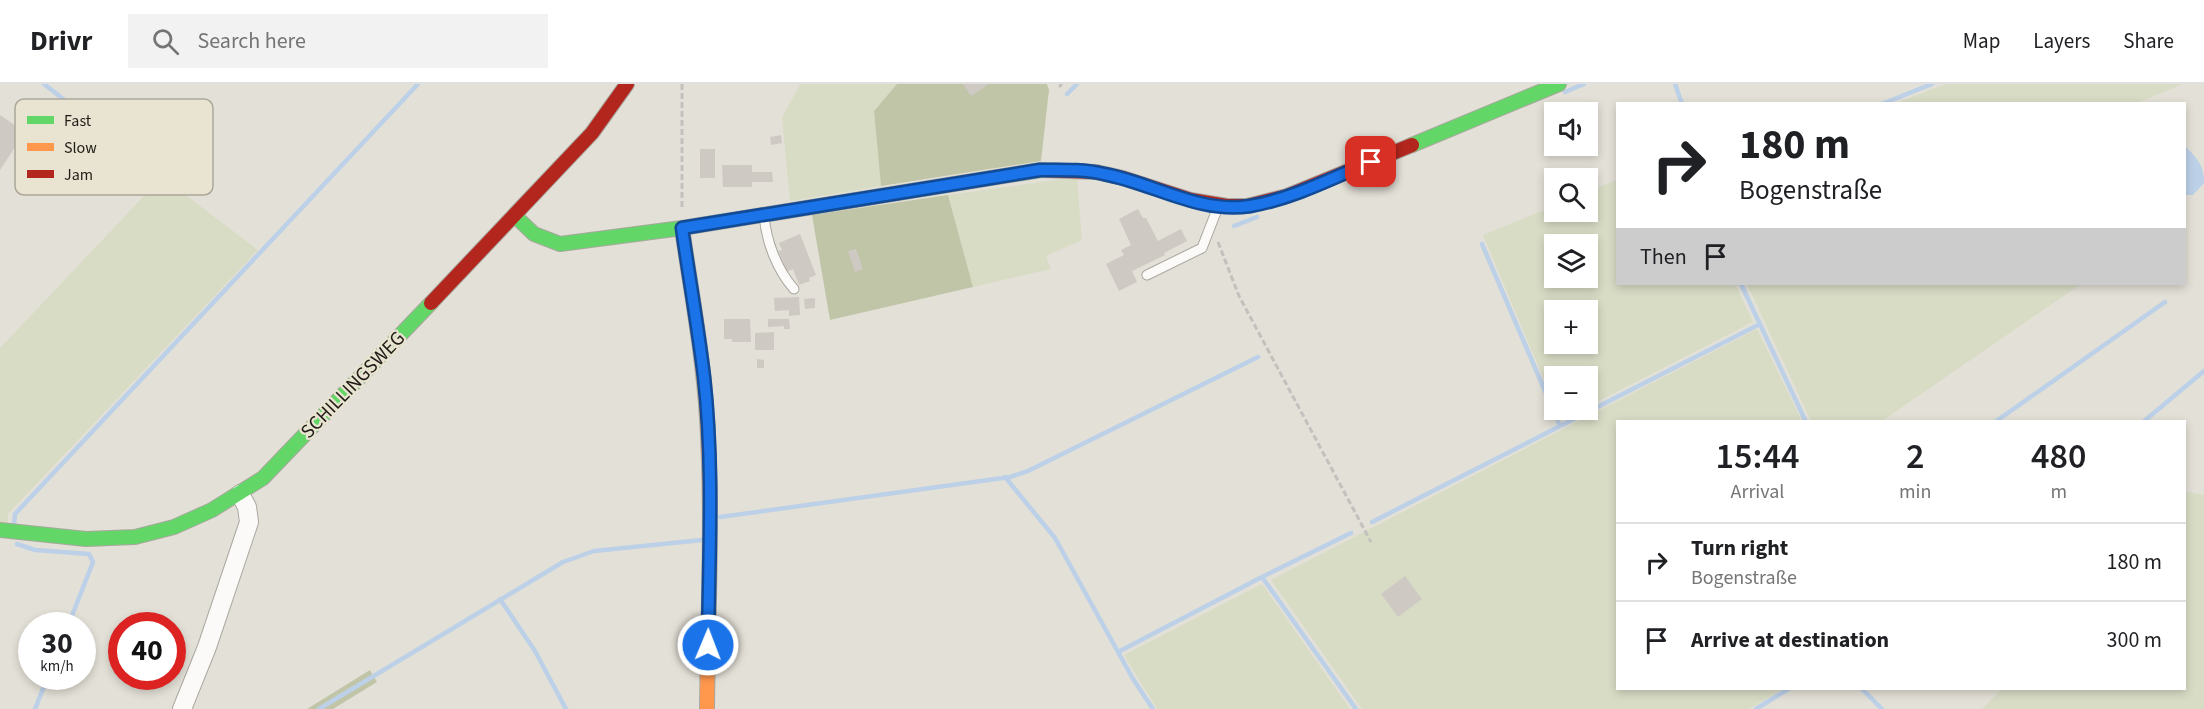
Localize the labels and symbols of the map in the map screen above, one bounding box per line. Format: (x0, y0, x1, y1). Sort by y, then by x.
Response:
legend (15, 99, 213, 195)
text: Fast (64, 110, 92, 132)
pin (1345, 136, 1396, 187)
text: Slow (64, 137, 97, 159)
text: Jam (64, 164, 93, 186)
street label: SCHILLINGSWEG (294, 325, 412, 445)
speed limit sign: 40 (108, 612, 186, 690)
position arrow (676, 613, 740, 677)

